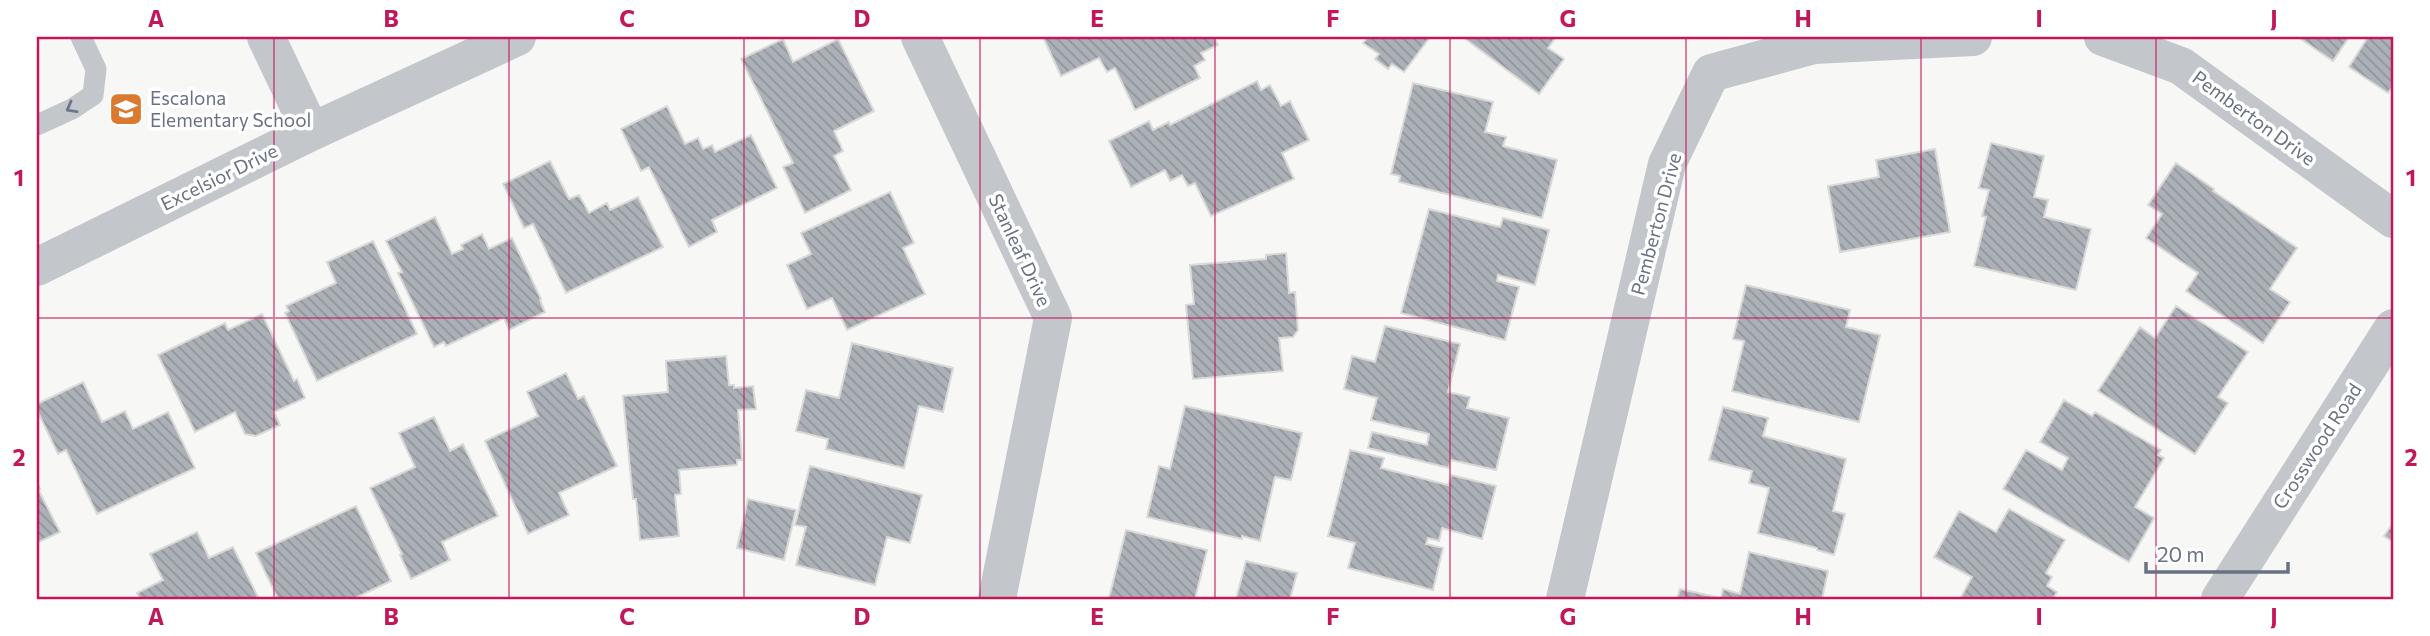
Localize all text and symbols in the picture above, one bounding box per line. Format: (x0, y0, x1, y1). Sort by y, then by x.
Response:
text: A (148, 4, 165, 32)
text: B (383, 4, 399, 32)
text: C (619, 4, 635, 32)
text: D (854, 4, 871, 32)
text: E (1090, 4, 1104, 32)
text: F (1326, 4, 1340, 32)
text: G (1560, 4, 1576, 32)
text: H (1794, 4, 1812, 32)
text: I (2035, 4, 2043, 32)
text: J (2270, 4, 2278, 32)
street label: Pemberton Drive (2188, 65, 2320, 170)
place label: Escalona Elementary School (150, 86, 311, 131)
school or university icon: Escalona Elementary School (107, 90, 145, 128)
one-way arrow (66, 100, 78, 113)
street label: Excelsior Drive (157, 138, 281, 215)
street label: Pemberton Drive (1625, 150, 1686, 298)
text: 1 (14, 163, 24, 191)
text: 1 (2406, 163, 2416, 191)
street label: Stanleaf Drive (984, 190, 1057, 310)
street label: Crosswood Road (2267, 379, 2366, 513)
text: 2 (12, 443, 26, 471)
text: 2 (2404, 443, 2418, 471)
scale bar (2146, 531, 2288, 575)
text: 20 m (2157, 541, 2205, 566)
text: A (148, 602, 165, 630)
text: B (383, 602, 399, 630)
text: C (619, 602, 635, 630)
text: D (854, 602, 871, 630)
text: E (1090, 602, 1104, 630)
text: F (1326, 602, 1340, 630)
text: G (1560, 602, 1576, 630)
text: H (1794, 602, 1812, 630)
text: I (2035, 602, 2043, 630)
text: J (2270, 602, 2278, 630)

